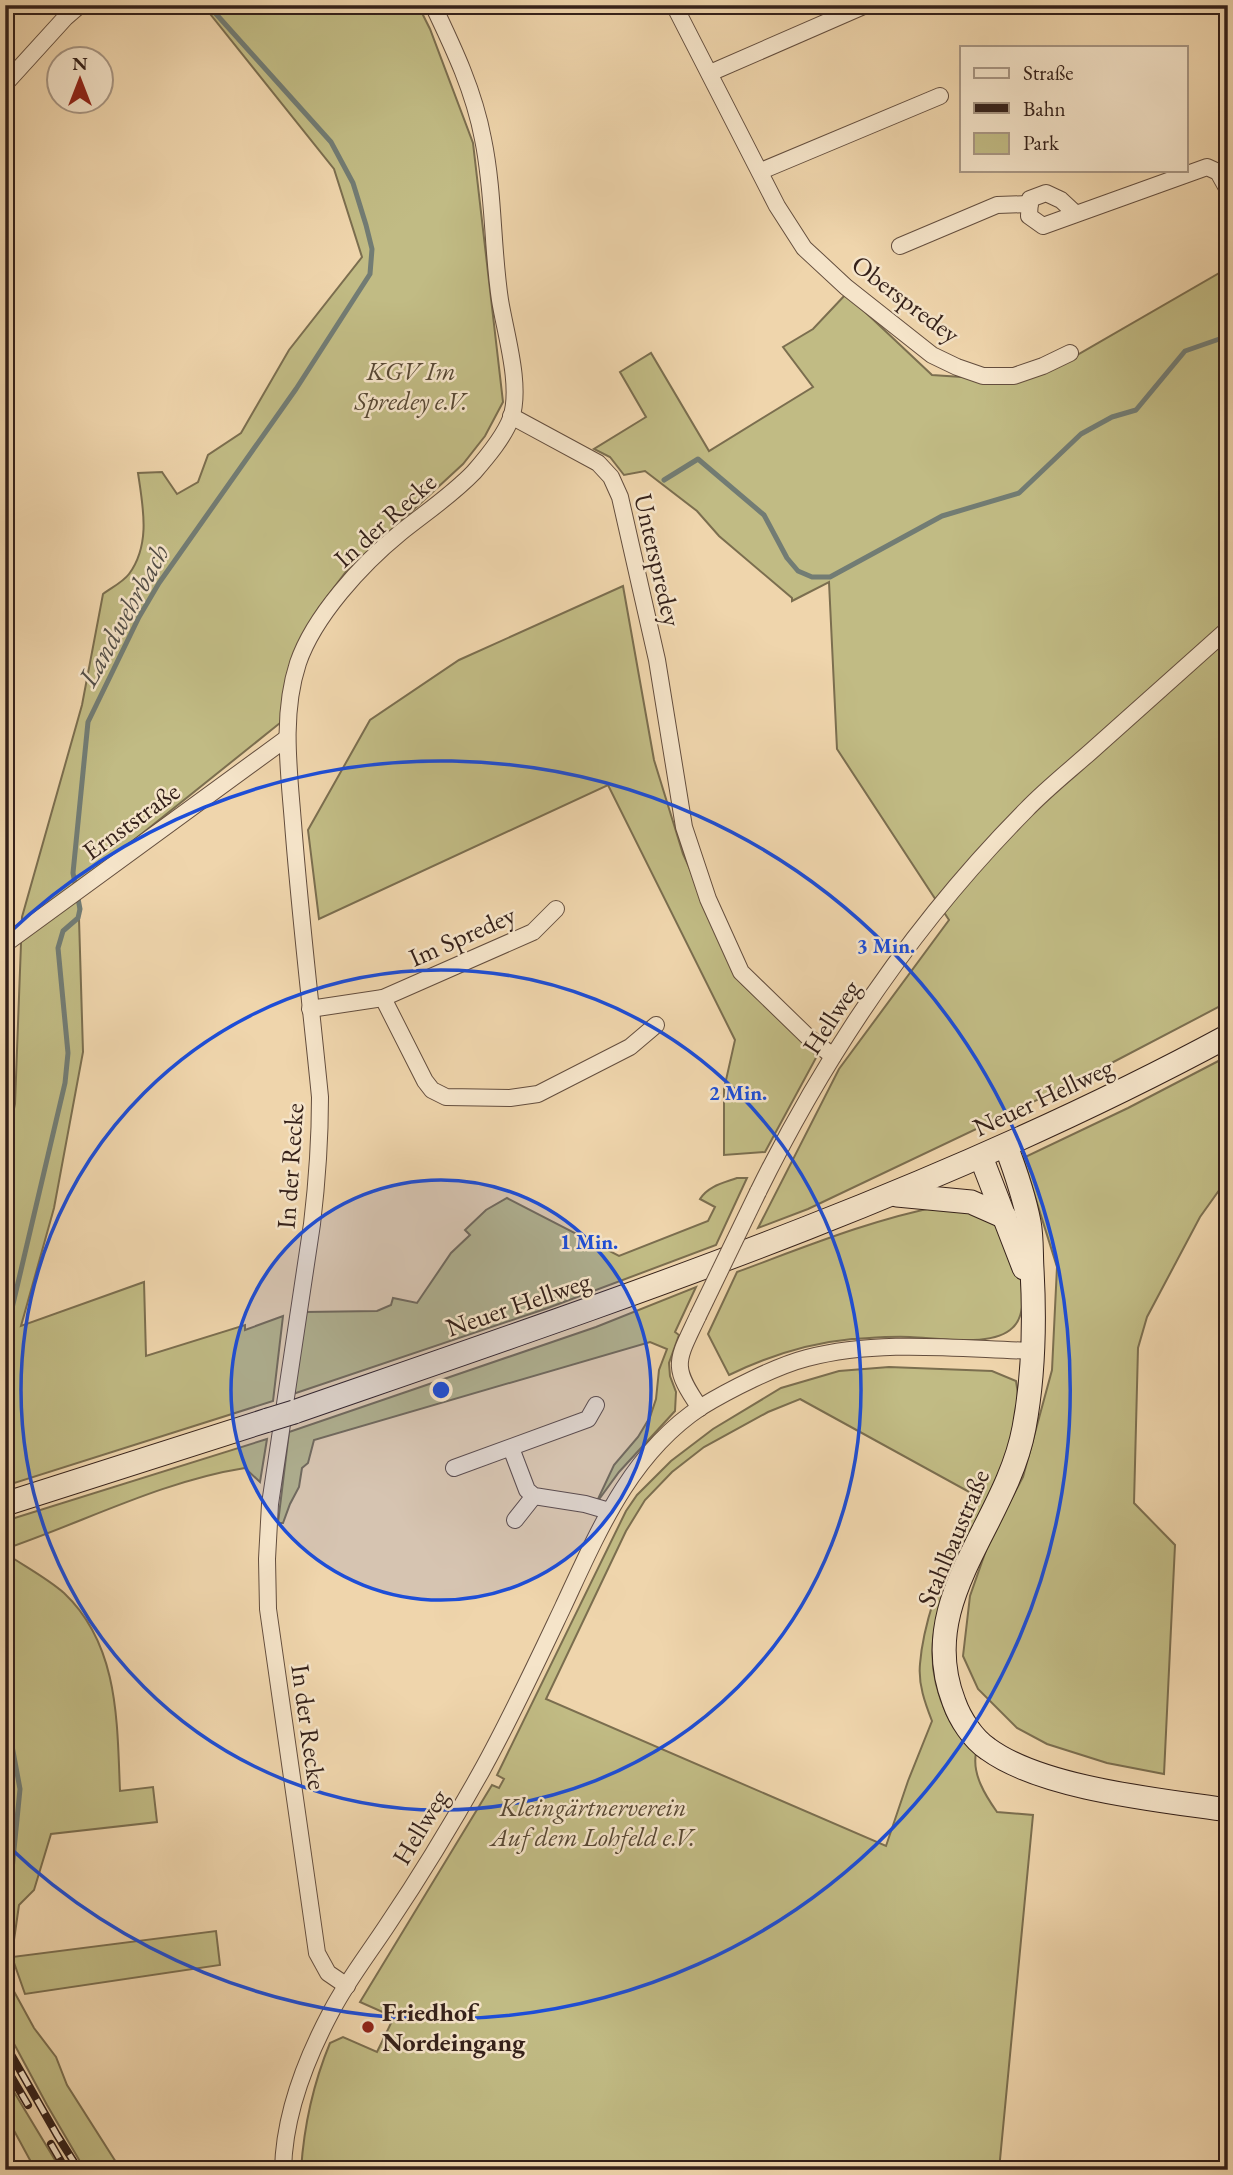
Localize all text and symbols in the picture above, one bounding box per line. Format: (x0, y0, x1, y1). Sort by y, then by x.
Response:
north arrow (46, 46, 116, 116)
legend (960, 46, 1188, 172)
text: N (72, 51, 88, 76)
text: Straße (1023, 59, 1074, 86)
text: Bahn (1023, 95, 1066, 122)
text: Park (1023, 129, 1060, 156)
street label: Oberspredey (845, 247, 968, 351)
park label: KGV Im Spredey e.V. (354, 354, 469, 418)
street label: In der Recke (327, 465, 443, 575)
street label: Unterspredey (626, 490, 690, 630)
water label: Landwehrbach (69, 537, 177, 693)
street label: Ernststraße (75, 774, 187, 868)
street label: Im Spredey (403, 897, 521, 975)
text: 3 Min. (857, 932, 915, 959)
street label: Hellweg (794, 973, 868, 1061)
street label: Neuer Hellweg (968, 1049, 1119, 1144)
text: 2 Min. (709, 1079, 767, 1106)
street label: In der Recke (269, 1102, 311, 1230)
text: 1 Min. (560, 1228, 618, 1255)
street label: Neuer Hellweg (441, 1263, 595, 1345)
centre of rings (429, 1378, 453, 1402)
street label: Stahlbaustraße (909, 1464, 997, 1612)
street label: In der Recke (283, 1662, 335, 1792)
street label: Hellweg (384, 1782, 456, 1871)
park label: Kleingärtnerverein Auf dem Lohfeld e.V. (489, 1790, 696, 1854)
place label: Friedhof Nordeingang (382, 1995, 526, 2059)
marker: Friedhof Nordeingang (360, 2019, 376, 2035)

